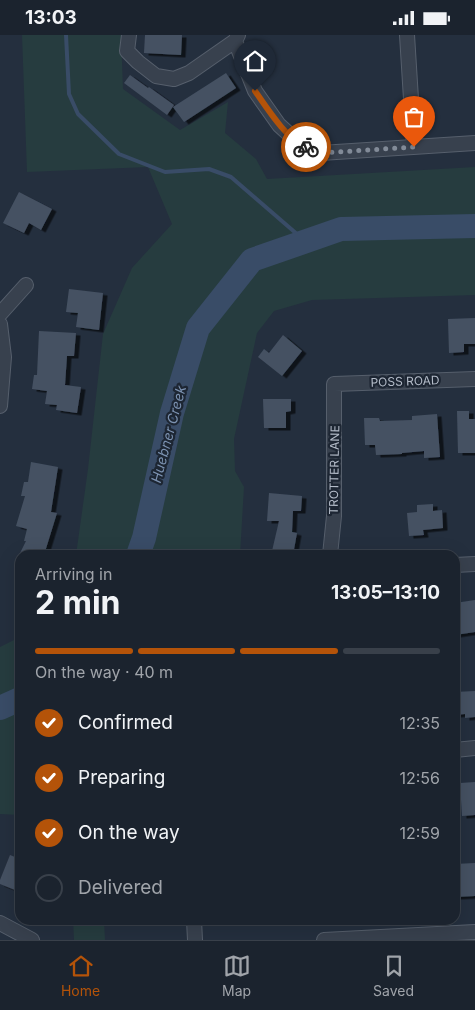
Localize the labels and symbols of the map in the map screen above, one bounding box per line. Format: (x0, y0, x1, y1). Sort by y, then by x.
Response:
pin (234, 40, 276, 91)
pin (393, 96, 435, 147)
courier (281, 122, 331, 172)
street label: POSS ROAD (370, 372, 440, 390)
water label: Huebner Creek (147, 383, 189, 484)
street label: TROTTER LANE (326, 425, 342, 515)

